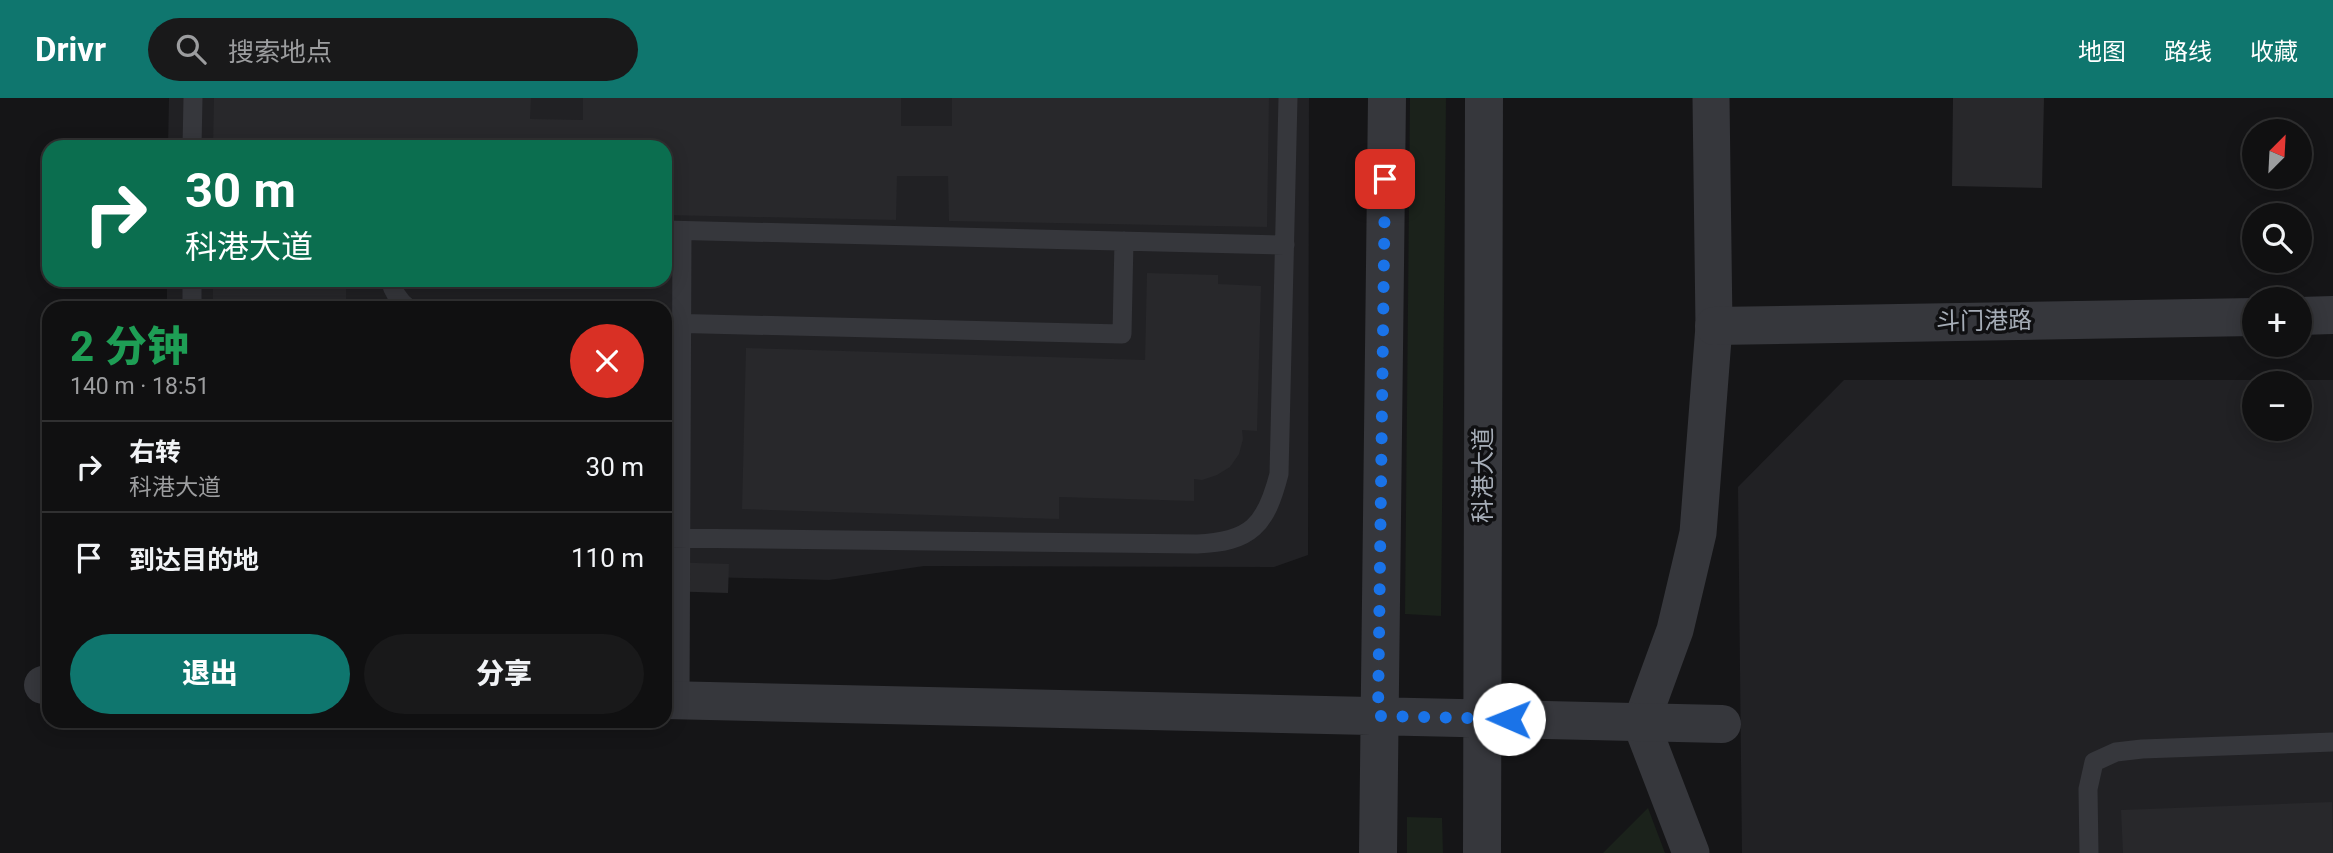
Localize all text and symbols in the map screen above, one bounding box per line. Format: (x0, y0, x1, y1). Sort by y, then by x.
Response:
search box (148, 18, 638, 81)
text: Drivr (35, 30, 106, 69)
icon: search (172, 30, 210, 68)
text: 搜索地点 (228, 37, 332, 67)
text: 地图 (2078, 38, 2126, 66)
text: 路线 (2164, 38, 2212, 66)
text: 收藏 (2250, 38, 2298, 66)
north arrow (2242, 119, 2312, 189)
map controls (2242, 119, 2312, 441)
pin (1355, 149, 1415, 209)
icon: arrive (1366, 160, 1404, 198)
text: 30 m (185, 162, 296, 219)
icon: right (70, 168, 161, 259)
button: search (2242, 203, 2312, 273)
text: 科港大道 (185, 228, 313, 266)
button: + (2242, 287, 2312, 357)
street label: 斗门港路 (1936, 306, 2032, 336)
text: 2 分钟 (70, 322, 189, 371)
button: close (570, 324, 644, 398)
button: − (2242, 371, 2312, 441)
text: 140 m · 18:51 (70, 373, 209, 400)
street label: 科港大道 (1469, 427, 1497, 523)
text: 右转 (129, 437, 181, 467)
icon: right (70, 448, 108, 486)
text: 30 m (586, 452, 644, 482)
text: 科港大道 (129, 474, 221, 501)
icon: arrive (70, 539, 108, 577)
text: 110 m (571, 543, 644, 573)
text: 到达目的地 (129, 545, 259, 575)
button: 退出 (70, 634, 350, 714)
button: 分享 (364, 634, 644, 714)
position arrow (1472, 682, 1546, 756)

